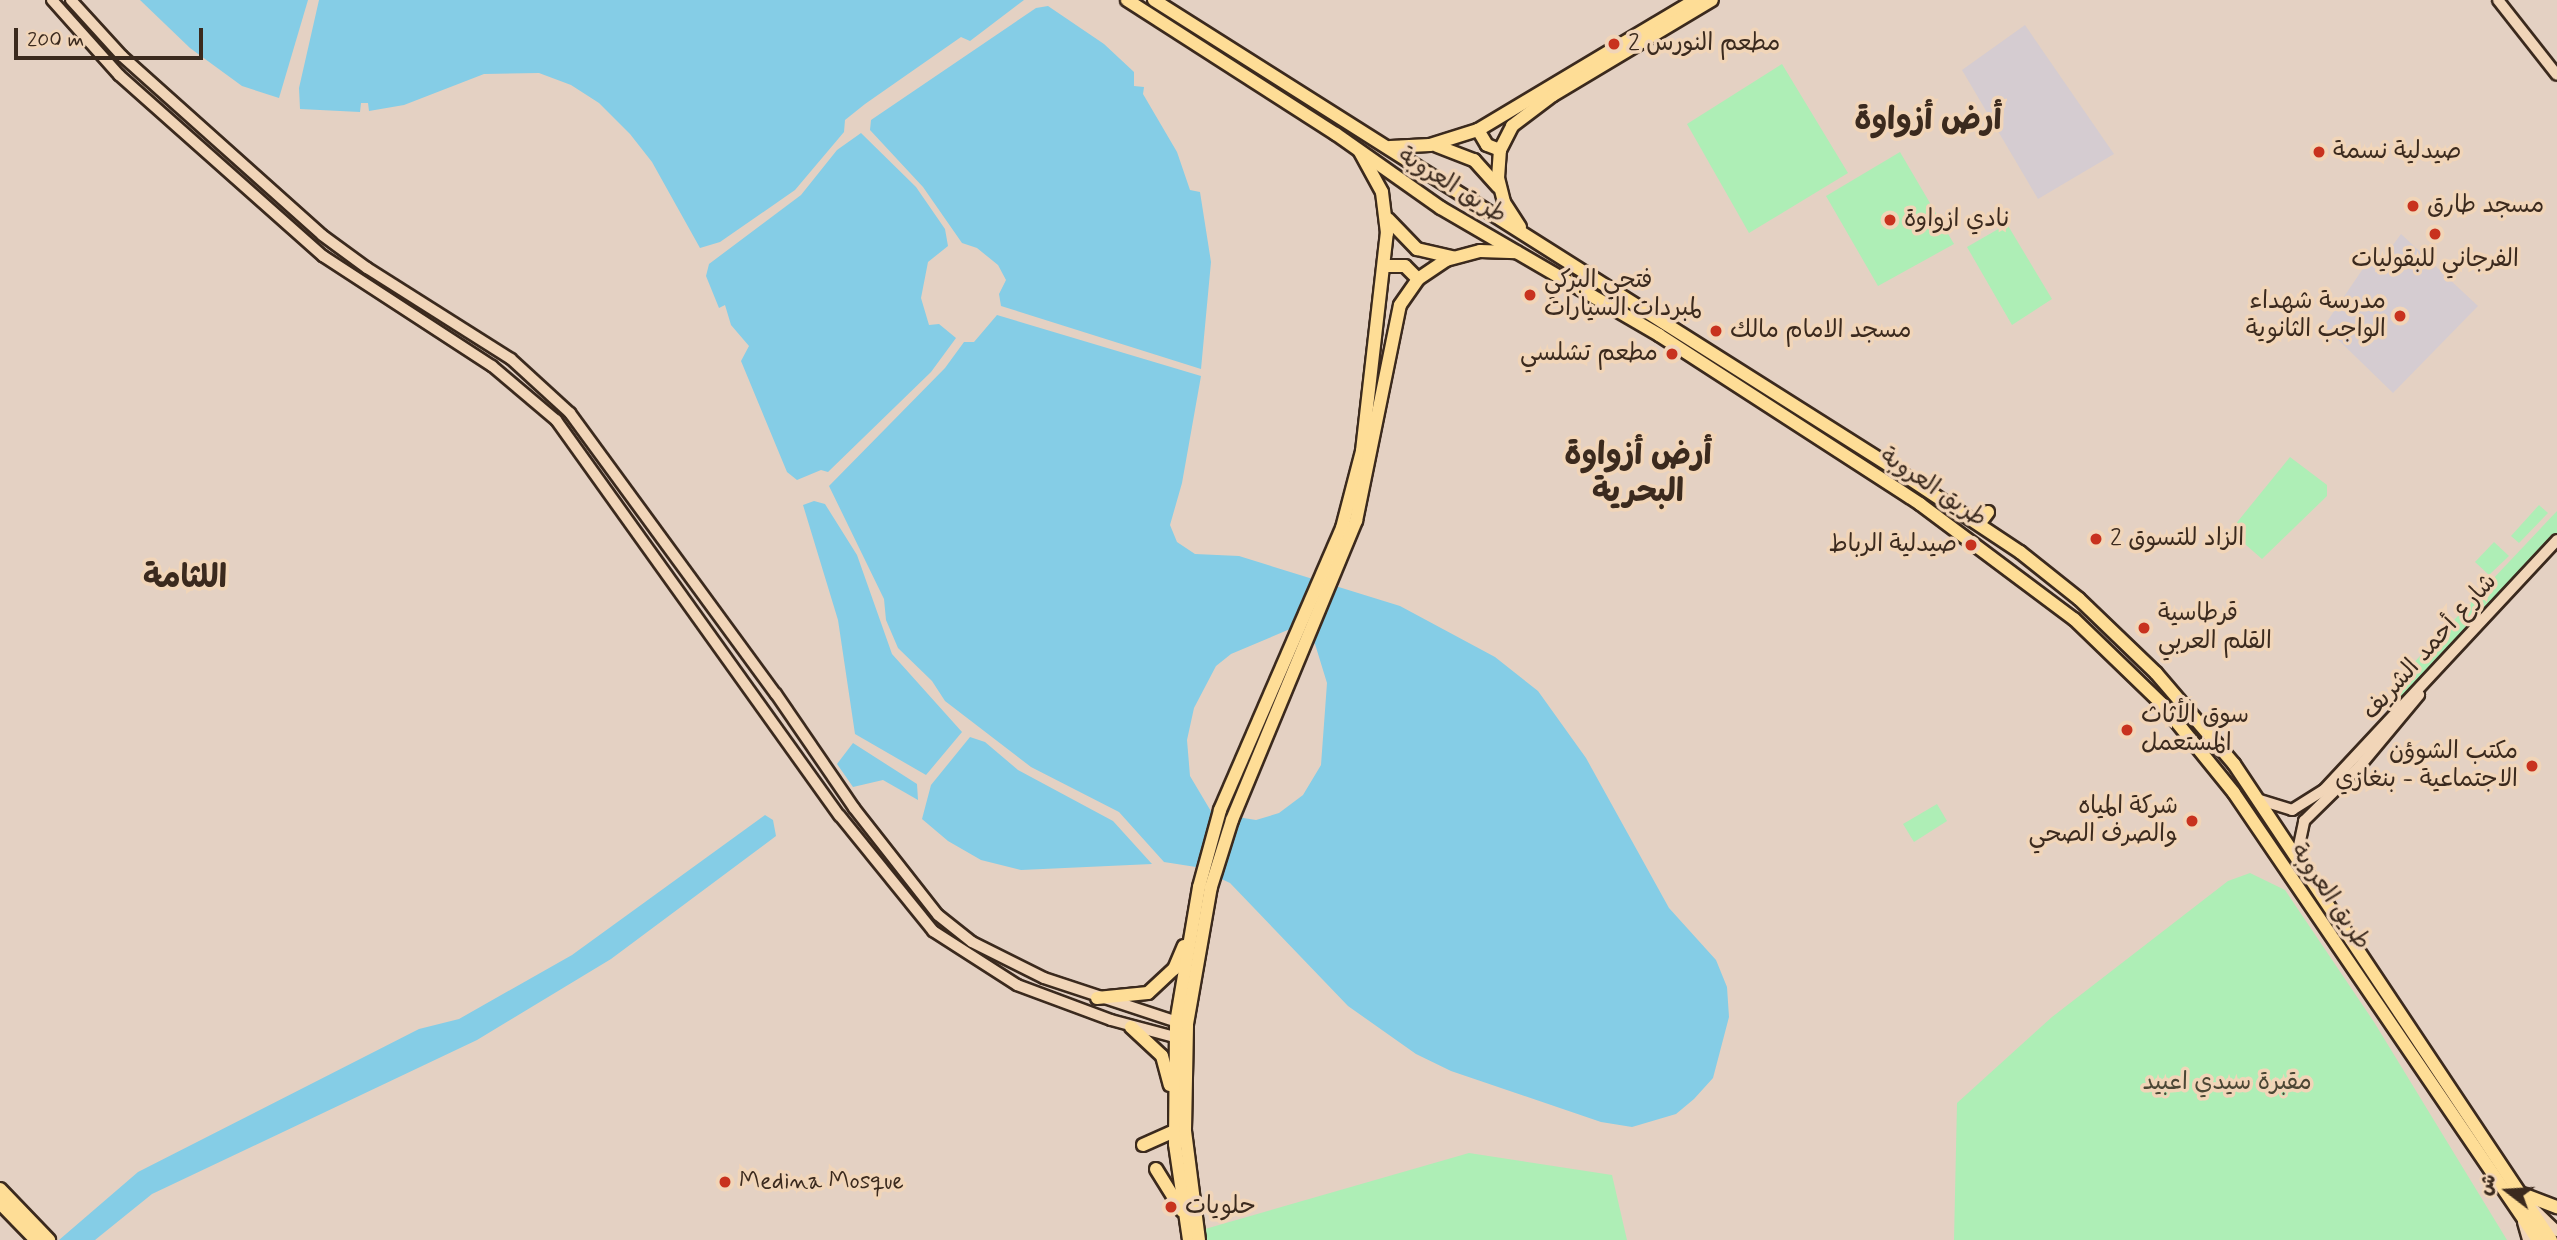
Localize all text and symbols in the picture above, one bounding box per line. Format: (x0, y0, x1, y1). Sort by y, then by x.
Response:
scale bar (18, 14, 206, 58)
text: 200 m (27, 26, 84, 54)
place label: مطعم النورس 2 (1628, 30, 1780, 58)
marker: مطعم النورس 2 (1606, 36, 1622, 52)
district label: أرض أزواوة (1854, 101, 2002, 139)
place label: صيدلية نسمة (2333, 138, 2461, 166)
street label: طريق العروبة (1393, 141, 1511, 231)
marker: صيدلية نسمة (2311, 144, 2327, 160)
place label: مسجد طارق (2427, 192, 2544, 220)
marker: مسجد طارق (2405, 198, 2421, 214)
place label: نادي ازواوة (1904, 206, 2009, 234)
marker: نادي ازواوة (1882, 212, 1898, 228)
marker: الفرجاني للبقوليات (2427, 226, 2443, 242)
place label: الفرجاني للبقوليات (2351, 246, 2519, 274)
place label: فتحي البركي لمبردات السيارات (1544, 267, 1702, 323)
marker: فتحي البركي لمبردات السيارات (1522, 287, 1538, 303)
place label: مدرسة شهداء الواجب الثانوية (2246, 288, 2386, 344)
marker: مدرسة شهداء الواجب الثانوية (2392, 308, 2408, 324)
place label: مسجد الامام مالك (1730, 317, 1911, 345)
marker: مسجد الامام مالك (1708, 323, 1724, 339)
place label: مطعم تشلسي (1520, 340, 1658, 368)
marker: مطعم تشلسي (1664, 346, 1680, 362)
district label: أرض أزواوة البحرية (1564, 437, 1712, 512)
street label: طريق العروبة (1874, 442, 1992, 534)
place label: الزاد للتسوق 2 (2110, 525, 2244, 553)
place label: صيدلية الرباط (1829, 531, 1957, 559)
marker: الزاد للتسوق 2 (2088, 531, 2104, 547)
marker: صيدلية الرباط (1963, 537, 1979, 553)
district label: اللثامة (143, 559, 227, 597)
street label: شارع أحمد الشريف (2357, 568, 2503, 726)
place label: قرطاسية القلم العربي (2158, 600, 2272, 656)
marker: قرطاسية القلم العربي (2136, 620, 2152, 636)
place label: سوق الأثاث المستعمل (2141, 702, 2249, 758)
marker: سوق الأثاث المستعمل (2119, 722, 2135, 738)
place label: مكتب الشوؤن الاجتماعية - بنغازي (2335, 738, 2518, 794)
marker: مكتب الشوؤن الاجتماعية - بنغازي (2524, 758, 2540, 774)
place label: شركة المياه والصرف الصحي (2029, 793, 2178, 849)
marker: شركة المياه والصرف الصحي (2184, 813, 2200, 829)
street label: طريق العروبة (2284, 838, 2376, 956)
park label: مقبرة سيدي اعبيد (2142, 1069, 2312, 1097)
north arrow (2473, 1156, 2543, 1226)
place label: Medina Mosque (739, 1168, 904, 1196)
text: ش (2472, 1171, 2502, 1198)
marker: Medina Mosque (717, 1174, 733, 1190)
place label: حلويات (1185, 1193, 1256, 1221)
marker: حلويات (1163, 1199, 1179, 1215)

